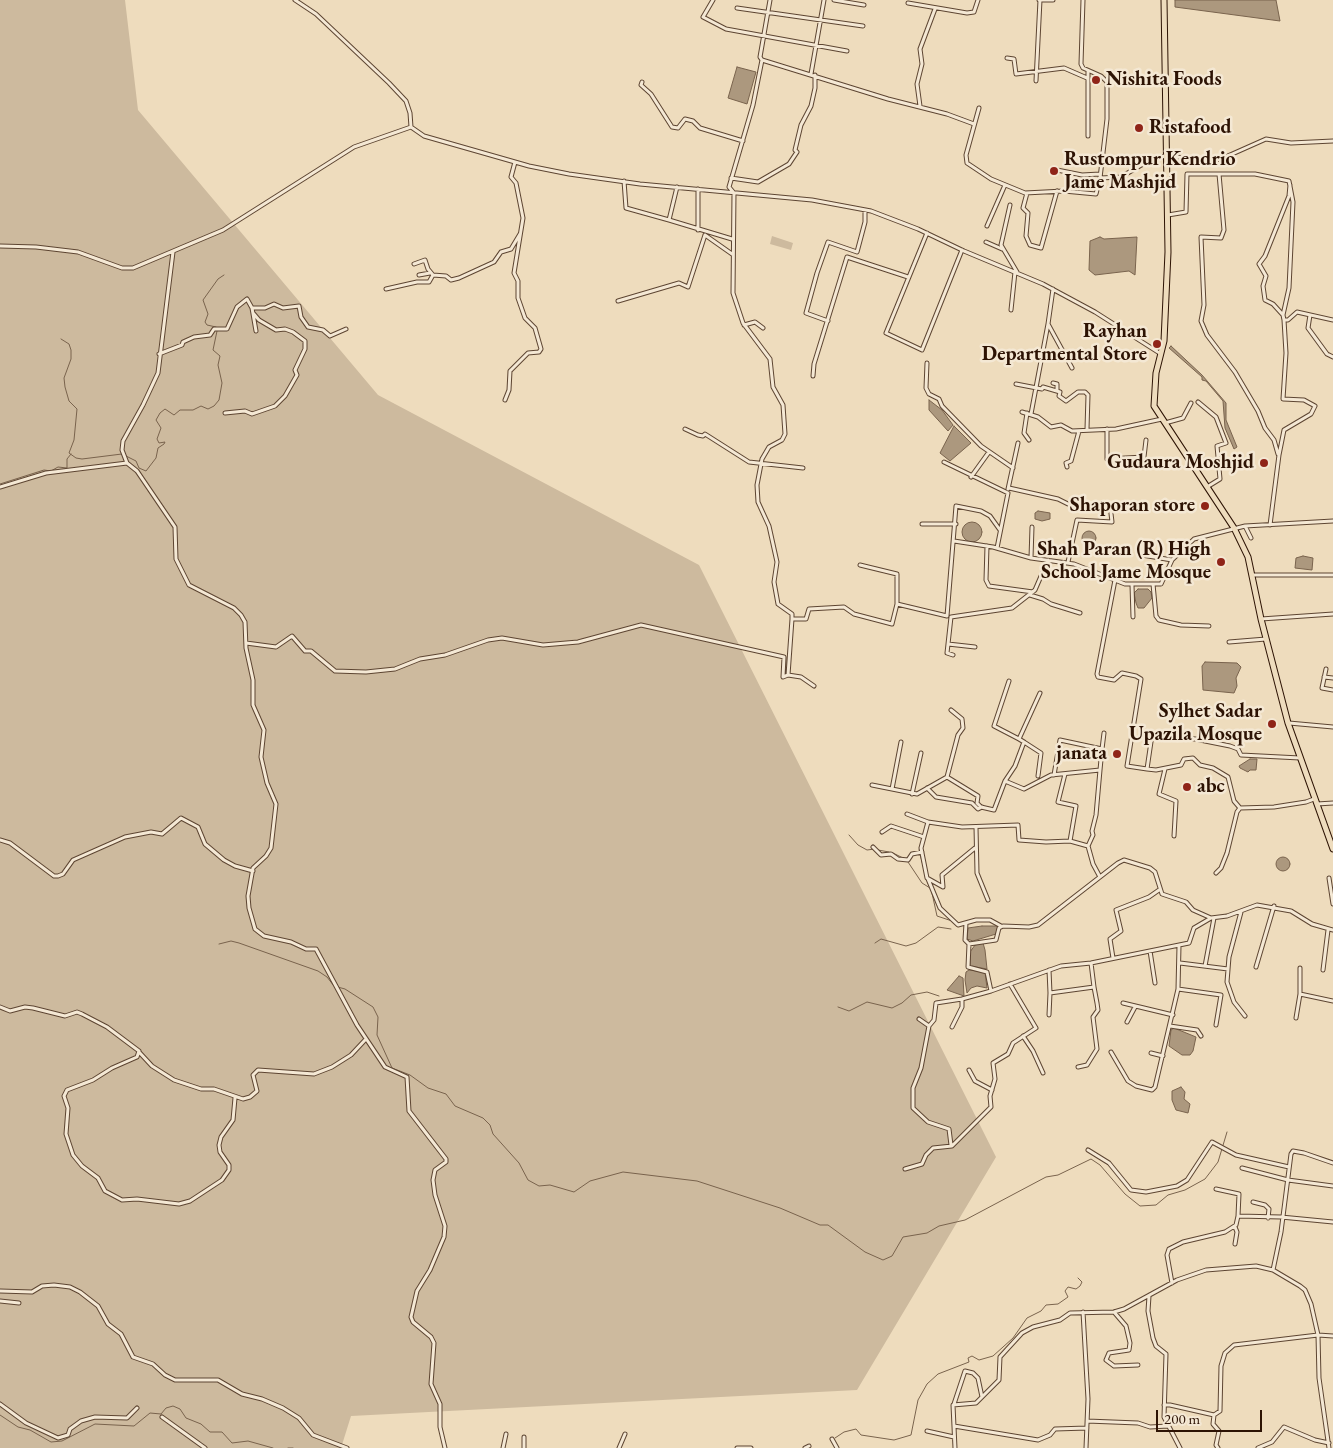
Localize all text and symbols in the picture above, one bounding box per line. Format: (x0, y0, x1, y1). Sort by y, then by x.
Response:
place label: Nishita Foods (1106, 68, 1222, 92)
marker: Nishita Foods (1090, 74, 1102, 86)
place label: Ristafood (1149, 116, 1231, 140)
marker: Ristafood (1133, 122, 1145, 134)
place label: Rustompur Kendrio Jame Mashjid (1064, 148, 1236, 195)
marker: Rustompur Kendrio Jame Mashjid (1048, 165, 1060, 177)
place label: Rayhan Departmental Store (982, 320, 1147, 367)
marker: Rayhan Departmental Store (1151, 338, 1163, 350)
place label: Gudaura Moshjid (1107, 451, 1254, 475)
marker: Gudaura Moshjid (1258, 457, 1270, 469)
place label: Shaporan store (1070, 494, 1195, 518)
marker: Shaporan store (1199, 500, 1211, 512)
place label: Shah Paran (R) High School Jame Mosque (1037, 538, 1211, 585)
marker: Shah Paran (R) High School Jame Mosque (1215, 556, 1227, 568)
place label: Sylhet Sadar Upazila Mosque (1129, 700, 1262, 747)
marker: Sylhet Sadar Upazila Mosque (1266, 718, 1278, 730)
place label: janata (1057, 742, 1107, 766)
marker: janata (1111, 748, 1123, 760)
place label: abc (1197, 775, 1225, 799)
marker: abc (1181, 781, 1193, 793)
scale bar (1158, 1400, 1264, 1432)
text: 200 m (1164, 1409, 1200, 1428)

